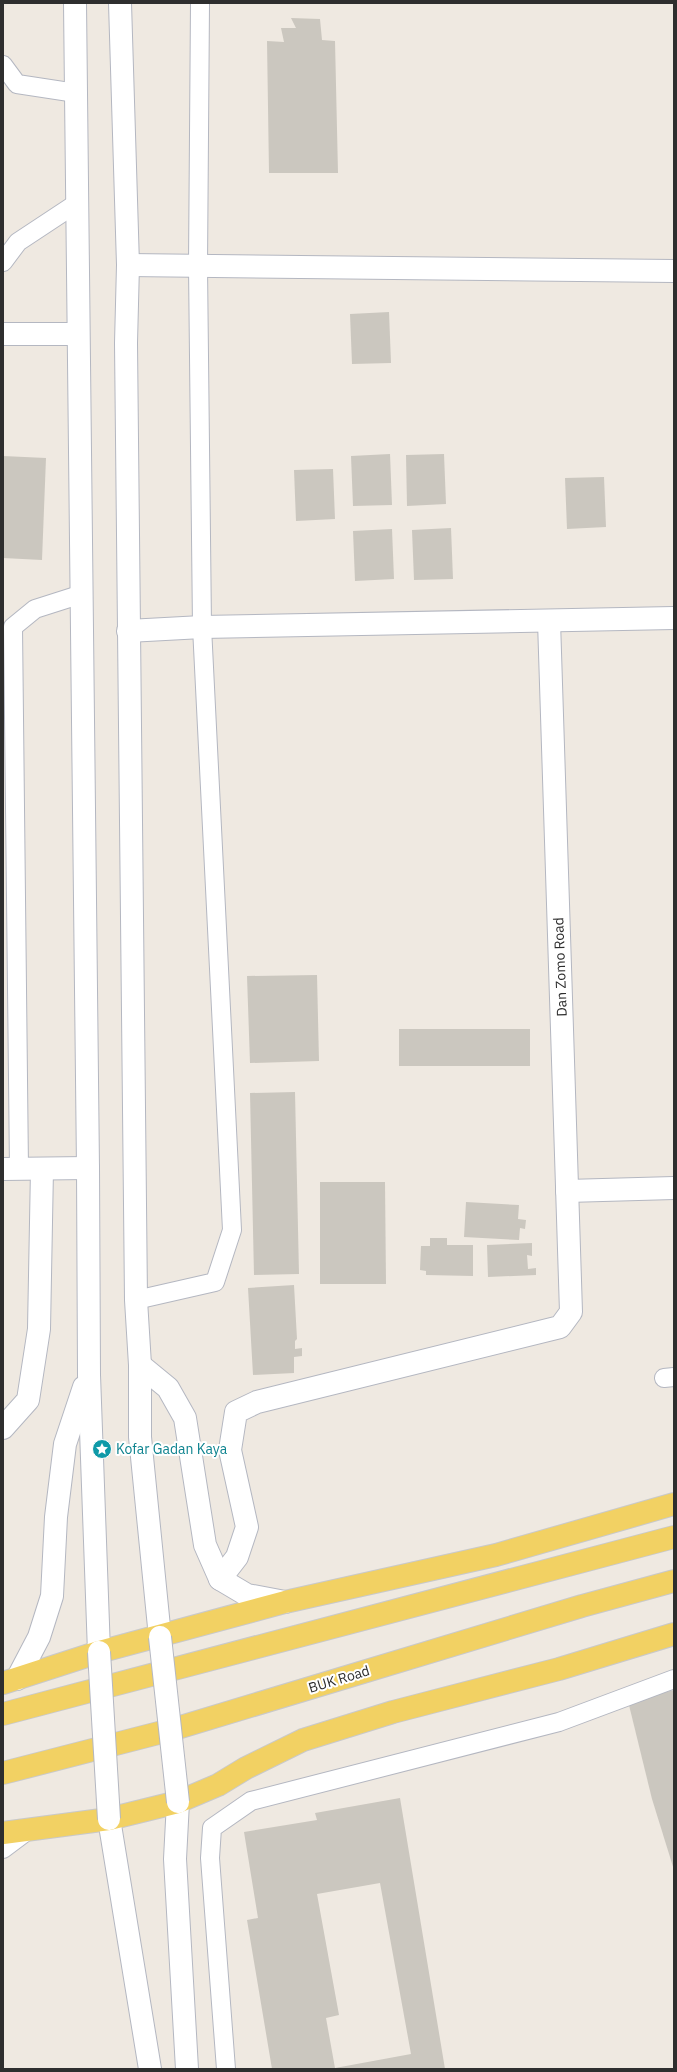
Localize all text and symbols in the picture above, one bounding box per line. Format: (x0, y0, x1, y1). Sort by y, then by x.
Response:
street label: Dan Zomo Road (549, 917, 571, 1017)
place icon: Kofar Gadan Kaya (91, 1438, 113, 1460)
place label: Kofar Gadan Kaya (116, 1440, 228, 1458)
street label: BUK Road (306, 1661, 372, 1697)

